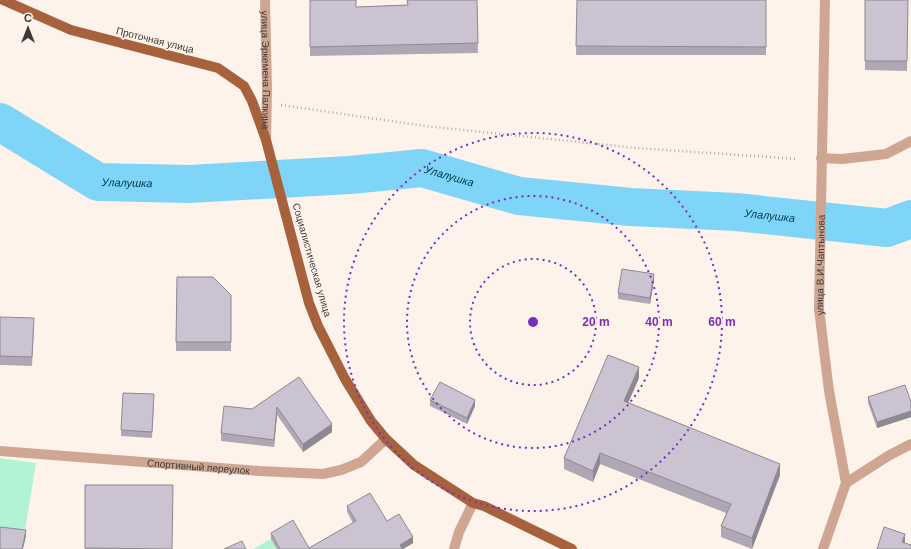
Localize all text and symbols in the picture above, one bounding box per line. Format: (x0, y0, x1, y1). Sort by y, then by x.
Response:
north arrow (8, 8, 48, 48)
street label: улица Эркемена Палкина (260, 10, 273, 130)
text: С (24, 12, 32, 24)
street label: Проточная улица (115, 25, 196, 55)
water label: Улалушка (422, 163, 475, 189)
water label: Улалушка (100, 176, 153, 189)
street label: Социалистическая улица (290, 202, 334, 319)
water label: Улалушка (743, 207, 796, 224)
street label: улица В.И.Чаптынова (813, 214, 826, 316)
centre of rings (526, 315, 540, 329)
text: 20 m (582, 315, 610, 329)
text: 40 m (645, 315, 673, 329)
text: 60 m (708, 315, 736, 329)
street label: Спортивный переулок (147, 457, 251, 476)

